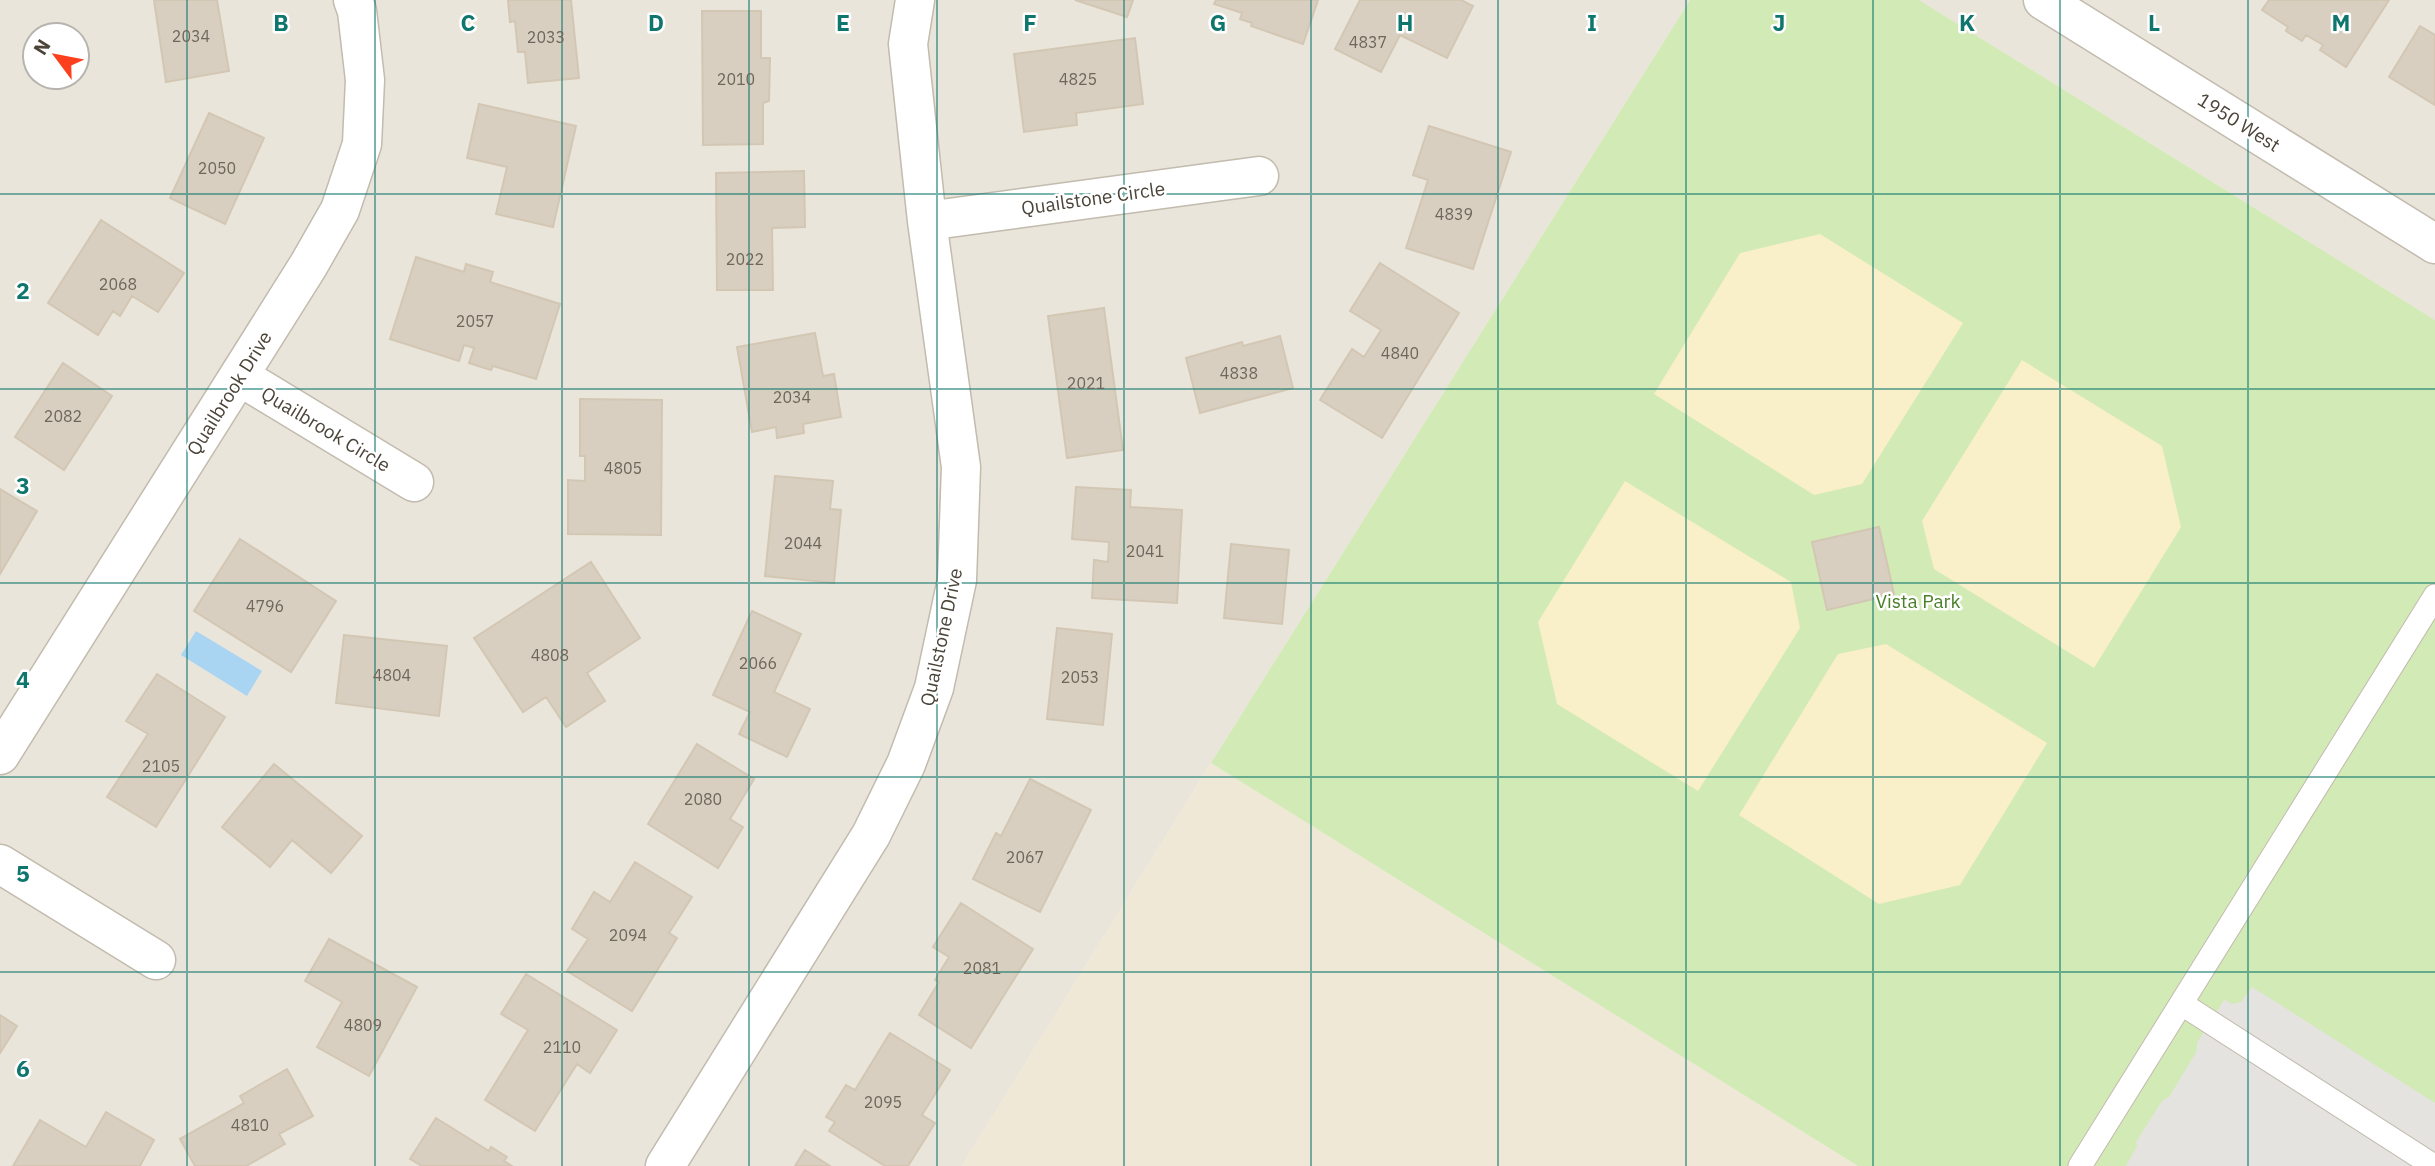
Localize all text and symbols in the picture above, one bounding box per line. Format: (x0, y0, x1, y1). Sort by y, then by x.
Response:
text: B (273, 7, 289, 37)
text: C (461, 7, 476, 37)
text: D (648, 7, 664, 37)
text: E (836, 7, 850, 37)
text: F (1023, 7, 1037, 37)
text: G (1210, 7, 1226, 37)
text: H (1397, 7, 1413, 37)
text: I (1587, 7, 1597, 37)
text: J (1773, 7, 1785, 37)
text: K (1959, 7, 1975, 37)
text: L (2148, 7, 2160, 37)
text: M (2332, 7, 2350, 37)
north arrow (21, 21, 91, 91)
house number: 2034 (172, 26, 210, 46)
house number: 2033 (527, 27, 565, 47)
house number: 4837 (1349, 32, 1387, 52)
text: N (28, 35, 55, 59)
house number: 2010 (717, 69, 755, 89)
house number: 4825 (1059, 69, 1097, 89)
street label: 1950 West (2193, 87, 2285, 157)
house number: 2050 (198, 158, 236, 178)
street label: Quailstone Circle (1020, 176, 1166, 220)
house number: 4839 (1435, 204, 1473, 224)
house number: 2022 (726, 249, 764, 269)
house number: 2068 (99, 274, 137, 294)
text: 2 (16, 275, 30, 305)
house number: 2057 (456, 311, 494, 331)
street label: Quailbrook Drive (181, 326, 277, 460)
house number: 4840 (1381, 343, 1419, 363)
house number: 4838 (1220, 363, 1258, 383)
house number: 2021 (1067, 373, 1105, 393)
street label: Quailbrook Circle (257, 381, 395, 477)
house number: 2034 (773, 387, 811, 407)
house number: 2082 (44, 406, 82, 426)
house number: 4805 (604, 458, 642, 478)
text: 3 (16, 470, 30, 500)
house number: 2044 (784, 533, 822, 553)
house number: 2041 (1126, 541, 1164, 561)
street label: Quailstone Drive (915, 566, 967, 708)
park label: Vista Park (1875, 589, 1961, 613)
house number: 4796 (246, 596, 284, 616)
house number: 4808 (531, 645, 569, 665)
house number: 2066 (739, 653, 777, 673)
text: 4 (16, 664, 30, 694)
house number: 4804 (373, 665, 411, 685)
house number: 2053 (1061, 667, 1099, 687)
house number: 2105 (142, 756, 180, 776)
house number: 2080 (684, 789, 722, 809)
house number: 2067 (1006, 847, 1044, 867)
text: 5 (16, 858, 30, 888)
house number: 2094 (609, 925, 647, 945)
house number: 2081 (963, 958, 1001, 978)
house number: 4809 (344, 1015, 382, 1035)
house number: 2110 (543, 1037, 581, 1057)
text: 6 (16, 1053, 30, 1083)
house number: 2095 (864, 1092, 902, 1112)
house number: 4810 (231, 1115, 269, 1135)

